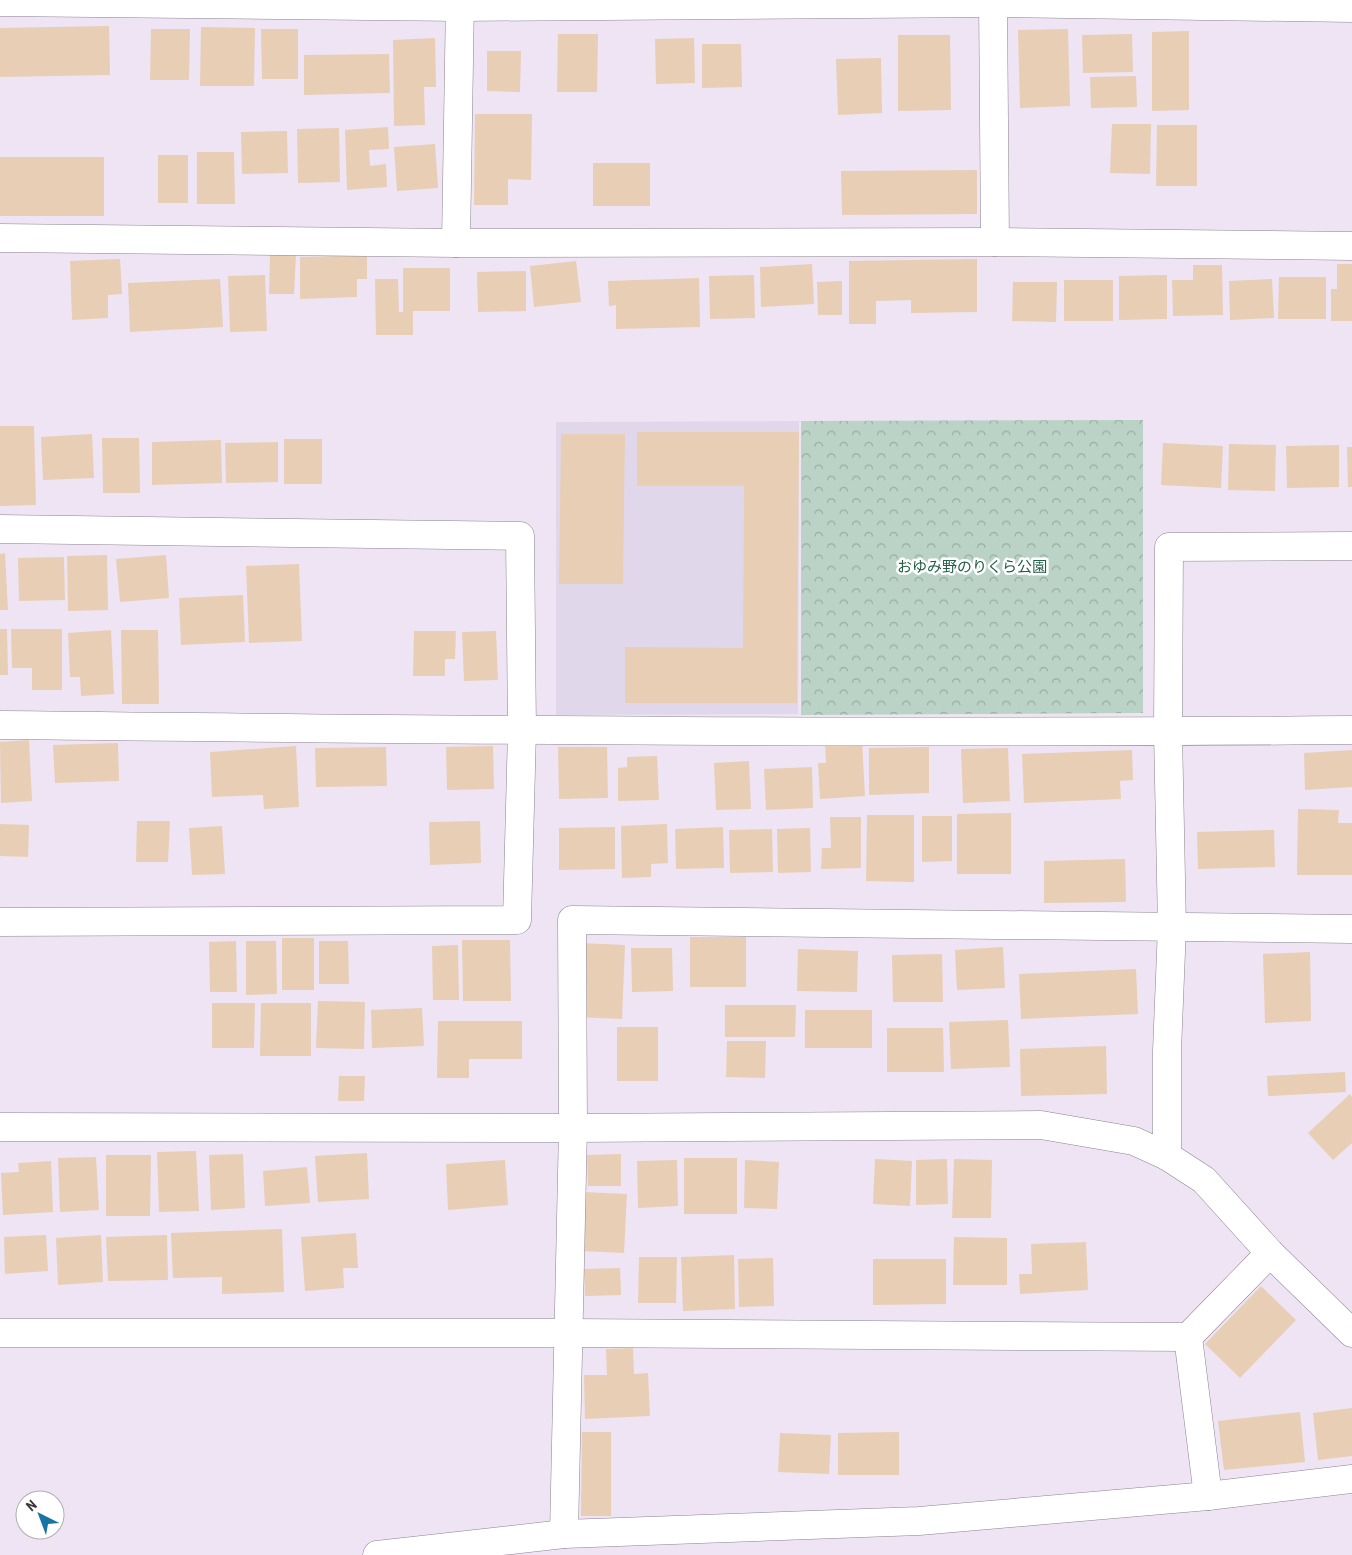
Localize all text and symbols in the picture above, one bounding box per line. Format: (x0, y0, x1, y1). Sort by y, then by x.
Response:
park label: おゆみ野のりくら公園 (897, 558, 1047, 576)
north arrow (15, 1490, 65, 1540)
text: N (23, 1497, 40, 1514)

